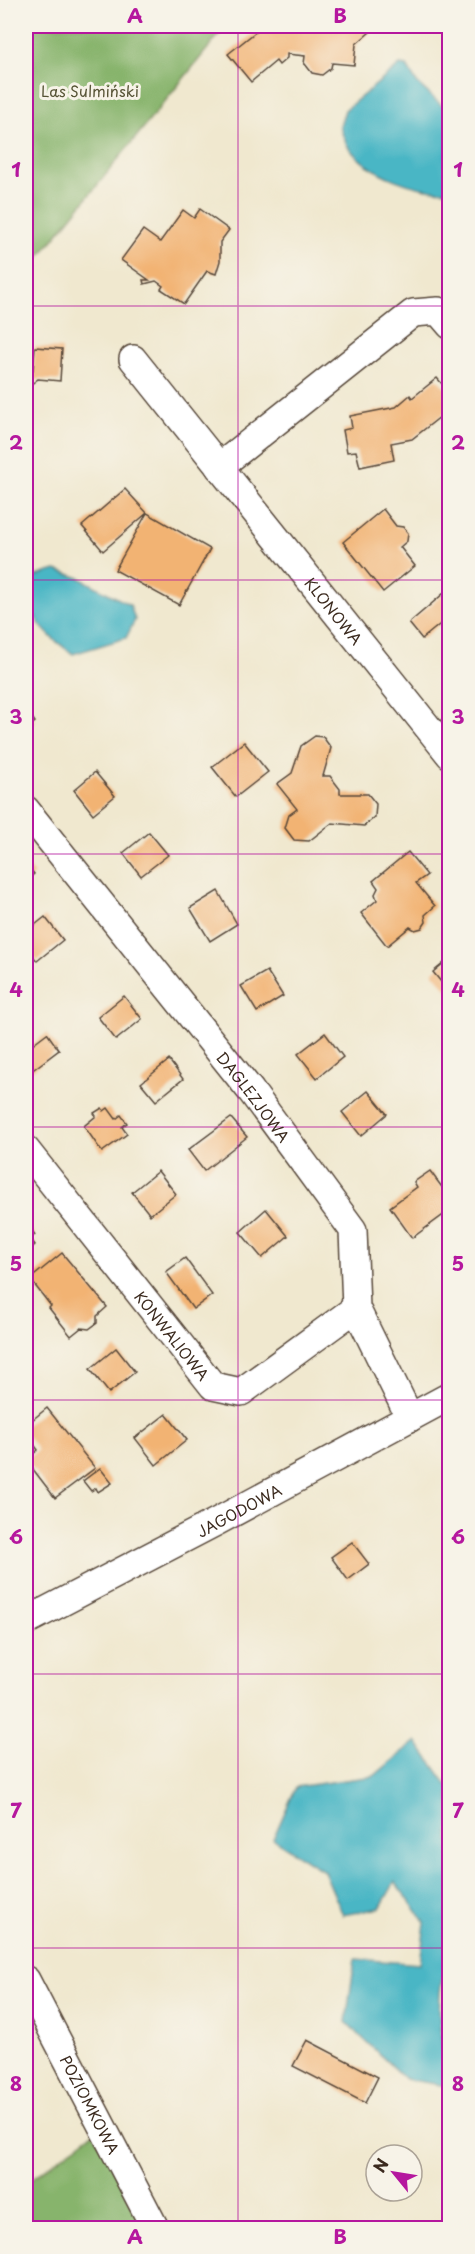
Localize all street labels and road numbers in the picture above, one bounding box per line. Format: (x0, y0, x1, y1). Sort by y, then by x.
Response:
street label: KLONOWA (300, 572, 368, 649)
street label: DAGLEZJOWA (212, 1046, 296, 1147)
street label: KONWALIOWA (130, 1285, 215, 1385)
street label: JAGODOWA (192, 1478, 285, 1542)
street label: POZIOMKOWA (55, 2051, 126, 2158)

